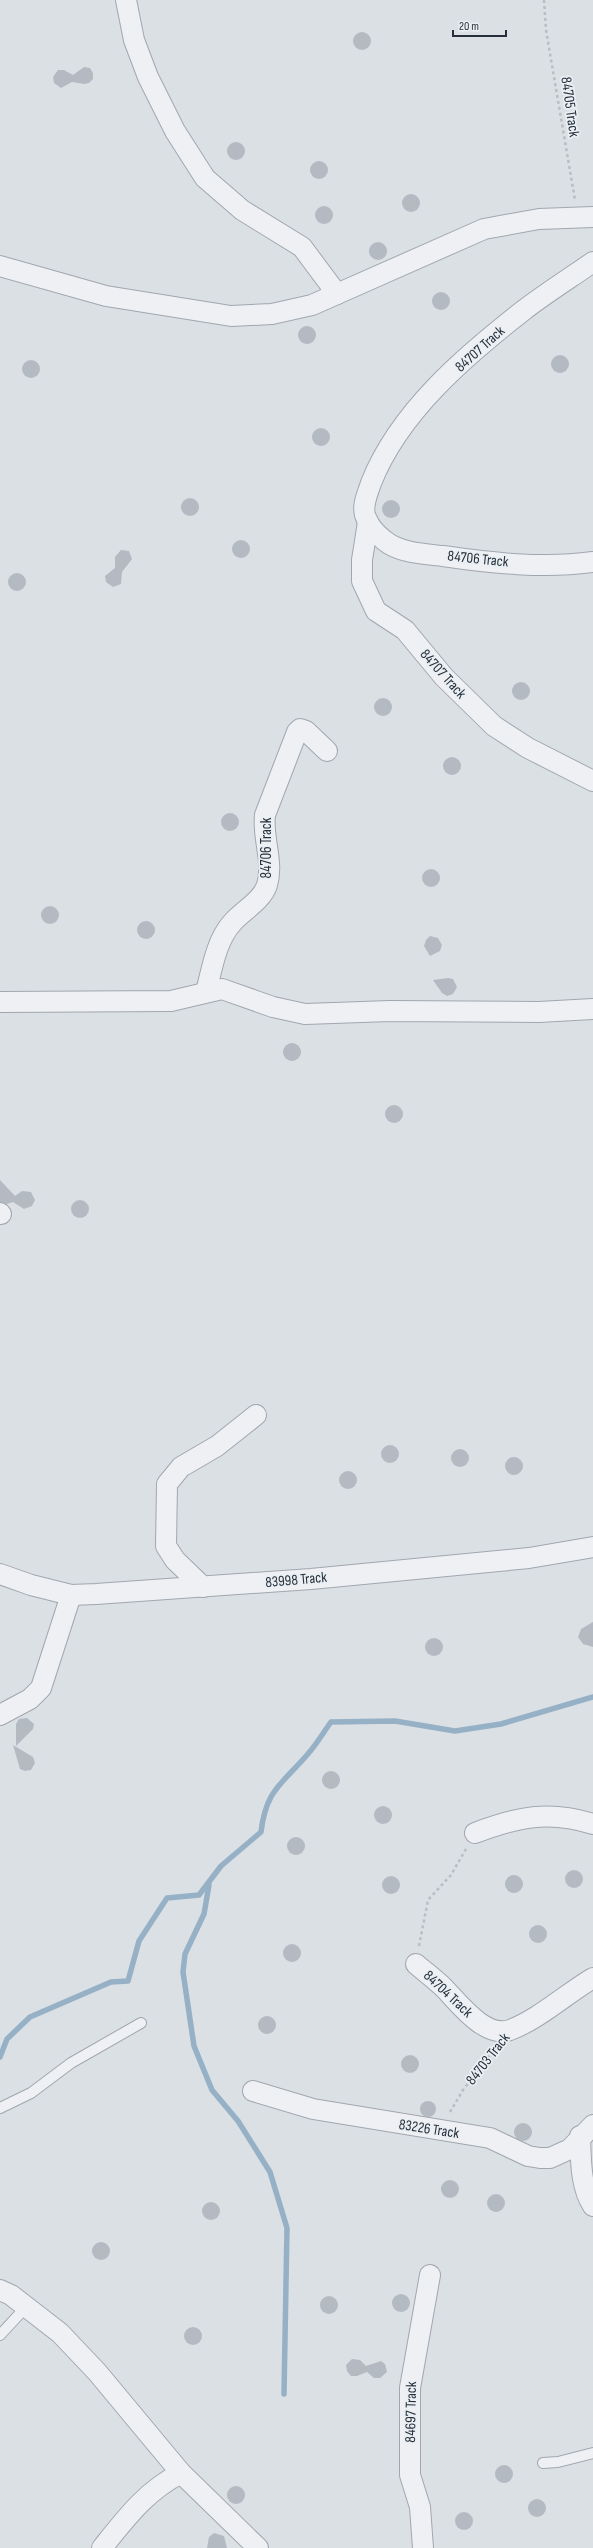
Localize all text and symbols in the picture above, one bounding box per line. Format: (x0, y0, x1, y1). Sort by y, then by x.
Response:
scale bar (453, 12, 506, 38)
text: 20 m (459, 19, 479, 34)
street label: 84705 Track (556, 76, 584, 139)
street label: 84707 Track (451, 321, 509, 376)
street label: 84706 Track (447, 546, 510, 572)
street label: 84707 Track (416, 645, 471, 703)
street label: 84706 Track (257, 817, 276, 879)
street label: 83998 Track (264, 1568, 328, 1592)
street label: 84704 Track (419, 1966, 477, 2022)
street label: 84703 Track (462, 2029, 514, 2089)
street label: 83226 Track (398, 2115, 461, 2143)
street label: 84697 Track (401, 2381, 421, 2443)

